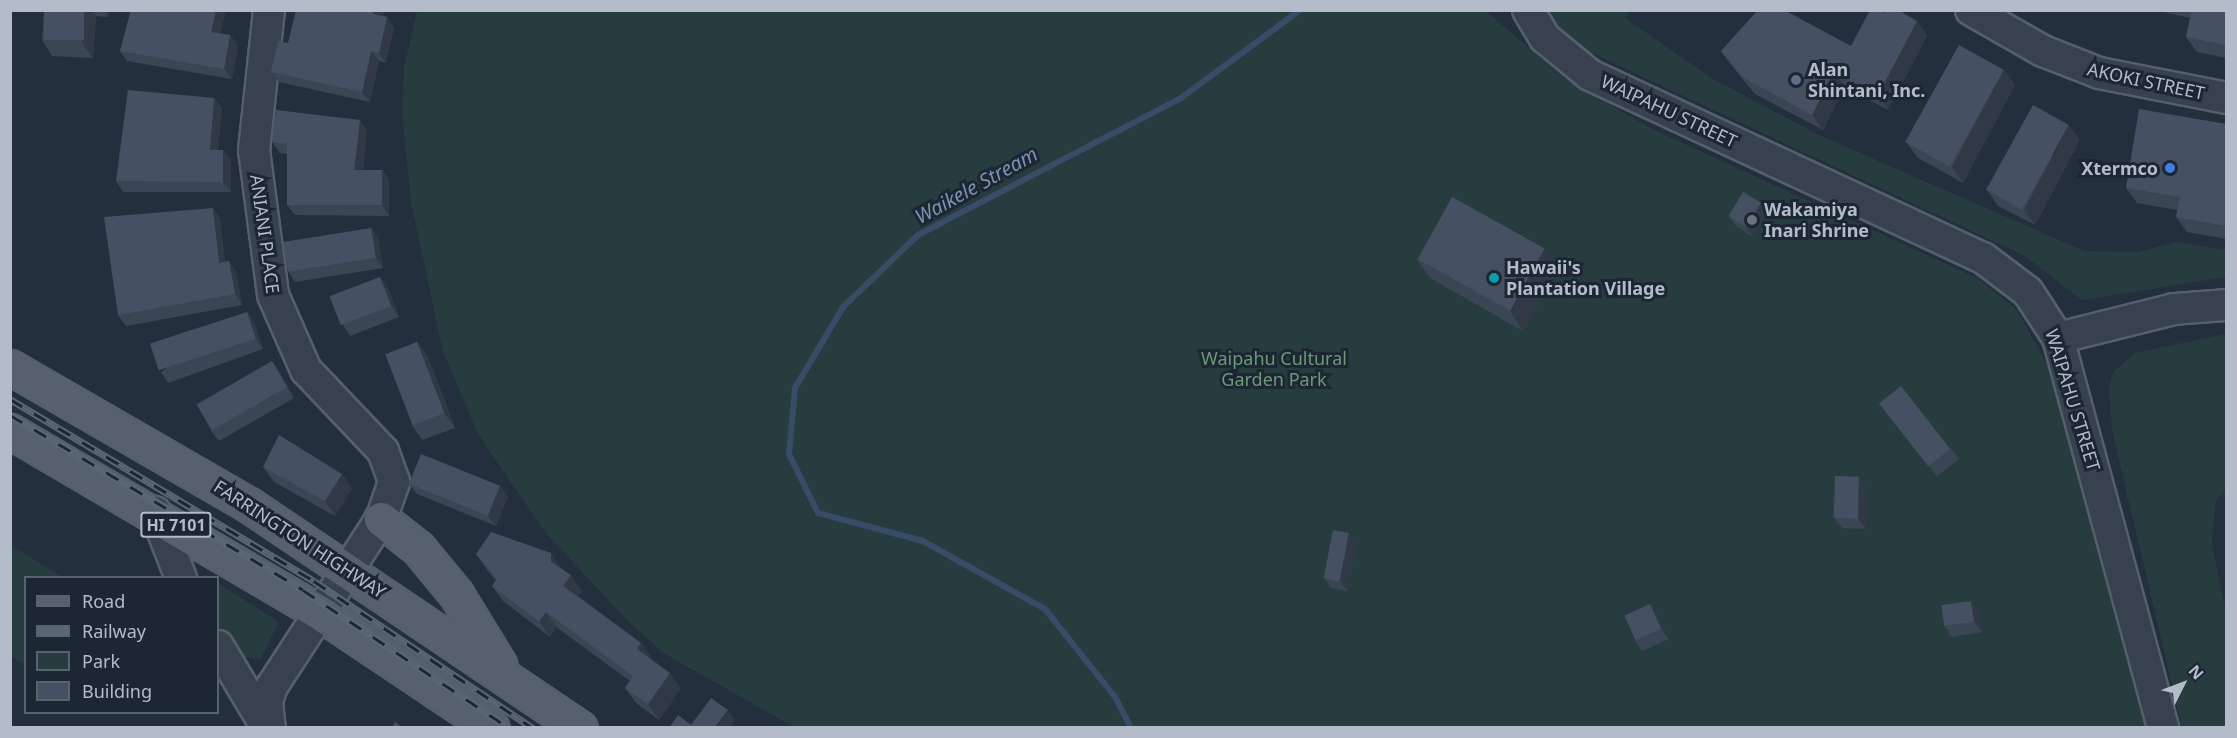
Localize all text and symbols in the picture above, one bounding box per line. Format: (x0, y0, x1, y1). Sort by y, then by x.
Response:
street label: AKOKI STREET (2085, 58, 2207, 104)
place label: Alan Shintani, Inc. (1808, 59, 1925, 101)
street label: WAIPAHU STREET (1598, 70, 1740, 152)
marker: Alan Shintani, Inc. (1789, 73, 1803, 87)
water label: Waikele Stream (911, 141, 1041, 229)
place label: Xtermco (2081, 157, 2158, 179)
marker: Xtermco (2163, 161, 2177, 175)
street label: ANIANI PLACE (246, 173, 284, 295)
place label: Wakamiya Inari Shrine (1764, 199, 1869, 242)
marker: Wakamiya Inari Shrine (1745, 213, 1759, 227)
place label: Hawaii's Plantation Village (1506, 257, 1665, 300)
marker: Hawaii's Plantation Village (1487, 271, 1501, 285)
street label: WAIPAHU STREET (2041, 326, 2105, 474)
park label: Waipahu Cultural Garden Park (1201, 348, 1347, 391)
street label: FARRINGTON HIGHWAY (210, 475, 390, 603)
road number: HI 7101 (140, 512, 212, 538)
legend (24, 576, 219, 714)
text: Road (82, 589, 125, 613)
text: Railway (82, 619, 146, 643)
text: Park (82, 649, 120, 673)
north arrow (2153, 654, 2213, 714)
text: N (2184, 660, 2209, 684)
text: Building (82, 679, 152, 703)

